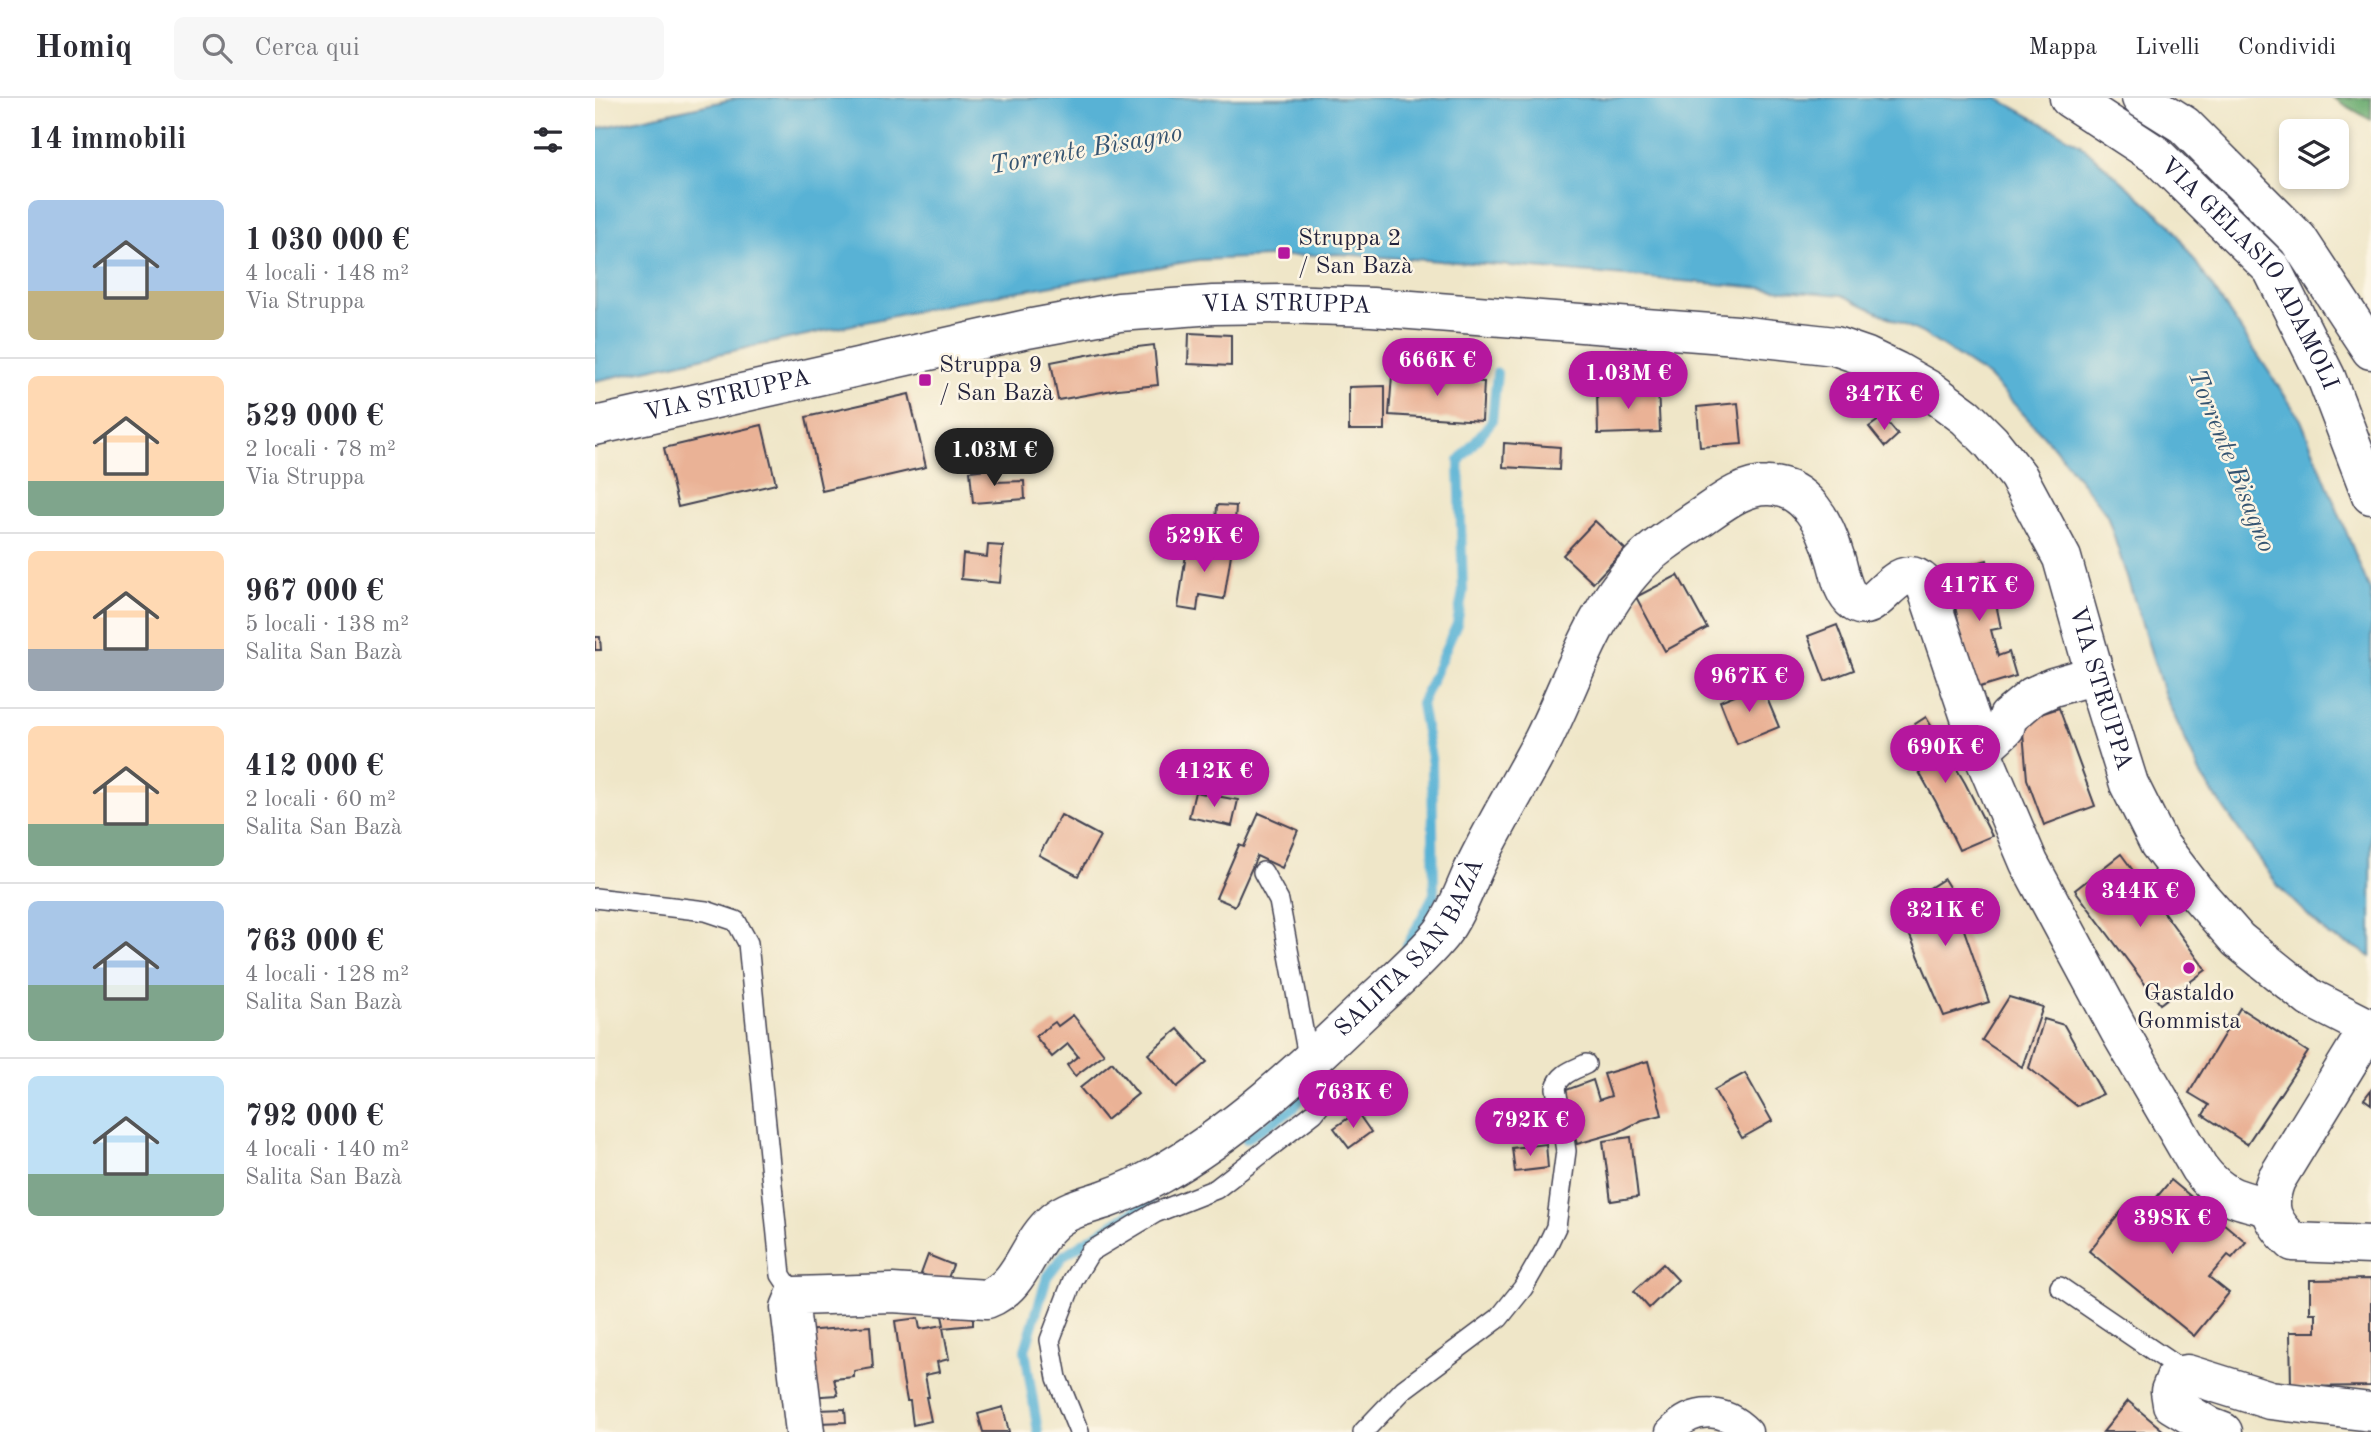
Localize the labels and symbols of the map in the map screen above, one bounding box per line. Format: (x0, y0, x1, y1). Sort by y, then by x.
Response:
water label: Torrente Bisagno (988, 120, 1184, 180)
street label: VIA GELASIO ADAMOLI (2155, 154, 2342, 393)
place label: Struppa 2 / San Bazà (1298, 227, 1413, 279)
marker: Struppa 2 / San Bazà (1276, 245, 1292, 261)
street label: VIA STRUPPA (1201, 292, 1371, 319)
pin: 666K € (1380, 338, 1494, 398)
pin: 1.03M € (1563, 352, 1693, 411)
place label: Struppa 9 / San Bazà (939, 354, 1054, 406)
street label: VIA STRUPPA (642, 366, 813, 426)
water label: Torrente Bisagno (2182, 366, 2280, 556)
marker: Struppa 9 / San Bazà (917, 372, 933, 388)
pin: 347K € (1827, 372, 1941, 432)
pin: 1.03M € (929, 428, 1059, 488)
pin: 529K € (1147, 514, 1261, 574)
pin: 417K € (1922, 564, 2036, 623)
street label: VIA STRUPPA (2064, 604, 2136, 773)
pin: 967K € (1692, 654, 1806, 714)
pin: 690K € (1888, 726, 2002, 785)
pin: 412K € (1157, 750, 1271, 809)
street label: SALITA SAN BAZÀ (1331, 854, 1489, 1042)
pin: 344K € (2083, 870, 2197, 929)
pin: 321K € (1888, 888, 2002, 948)
marker: Gastaldo Gommista (2181, 960, 2197, 976)
place label: Gastaldo Gommista (2137, 982, 2241, 1034)
pin: 763K € (1296, 1070, 1410, 1130)
pin: 792K € (1473, 1098, 1587, 1158)
pin: 398K € (2115, 1196, 2229, 1256)

